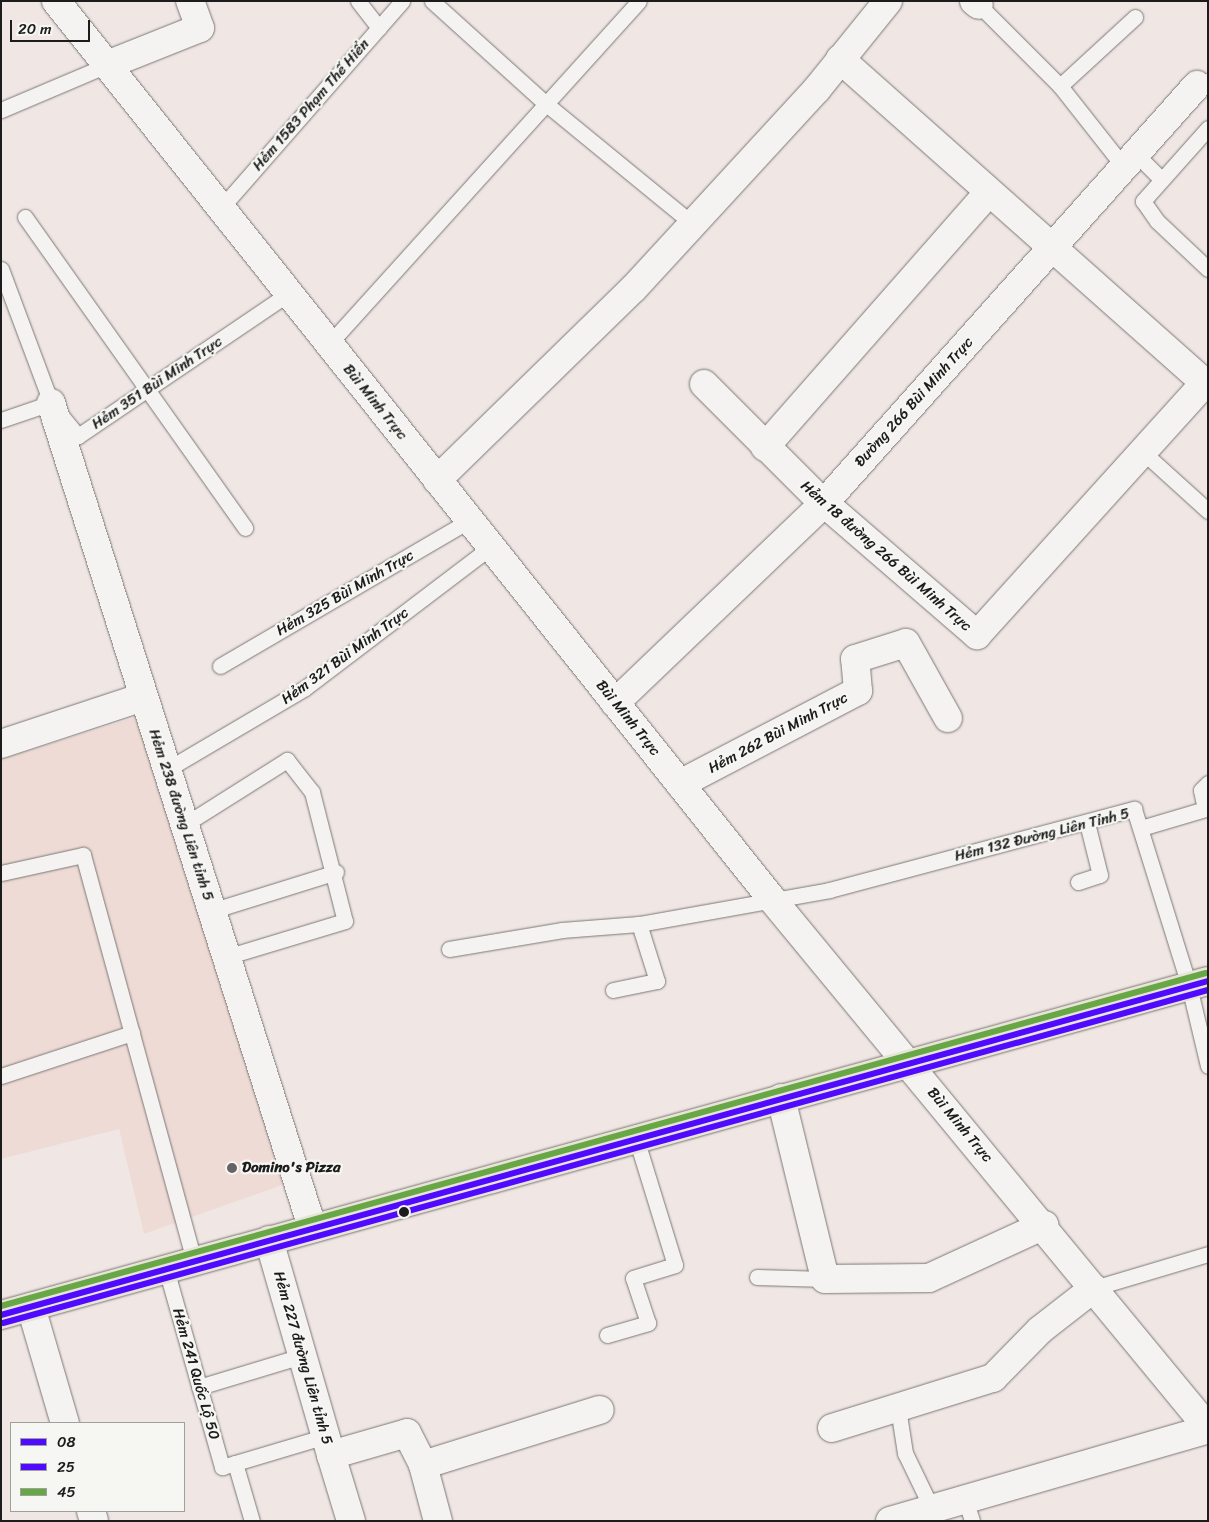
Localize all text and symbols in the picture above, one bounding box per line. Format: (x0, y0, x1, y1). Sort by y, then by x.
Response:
scale bar (12, 10, 92, 42)
text: 20 m (18, 16, 52, 42)
street label: Hẻm 1583 Phạm Thế Hiển (249, 35, 373, 175)
street label: Hẻm 351 Bùi Minh Trực (88, 333, 226, 433)
street label: Đường 266 Bùi Minh Trực (851, 334, 977, 470)
street label: Bùi Minh Trực (339, 361, 411, 443)
street label: Hẻm 18 đường 266 Bùi Minh Trực (797, 477, 975, 635)
street label: Hẻm 325 Bùi Minh Trực (273, 546, 417, 640)
street label: Hẻm 321 Bùi Minh Trực (278, 604, 412, 708)
street label: Bùi Minh Trực (592, 677, 664, 759)
street label: Hẻm 262 Bùi Minh Trực (705, 689, 851, 777)
street label: Hẻm 238 đường Liên tỉnh 5 (145, 727, 217, 903)
street label: Hẻm 132 Đường Liên Tỉnh 5 (953, 805, 1131, 865)
street label: Bùi Minh Trực (924, 1084, 996, 1166)
place label: Domino's Pizza (242, 1159, 340, 1177)
marker: Domino's Pizza (226, 1162, 238, 1174)
unlabelled marker (399, 1207, 409, 1217)
street label: Hẻm 227 đường Liên tỉnh 5 (270, 1269, 336, 1447)
street label: Hẻm 241 Quốc Lộ 50 (169, 1306, 223, 1442)
legend (10, 1422, 185, 1512)
text: 08 (57, 1429, 76, 1455)
text: 25 (57, 1454, 75, 1480)
text: 45 (57, 1479, 76, 1505)

